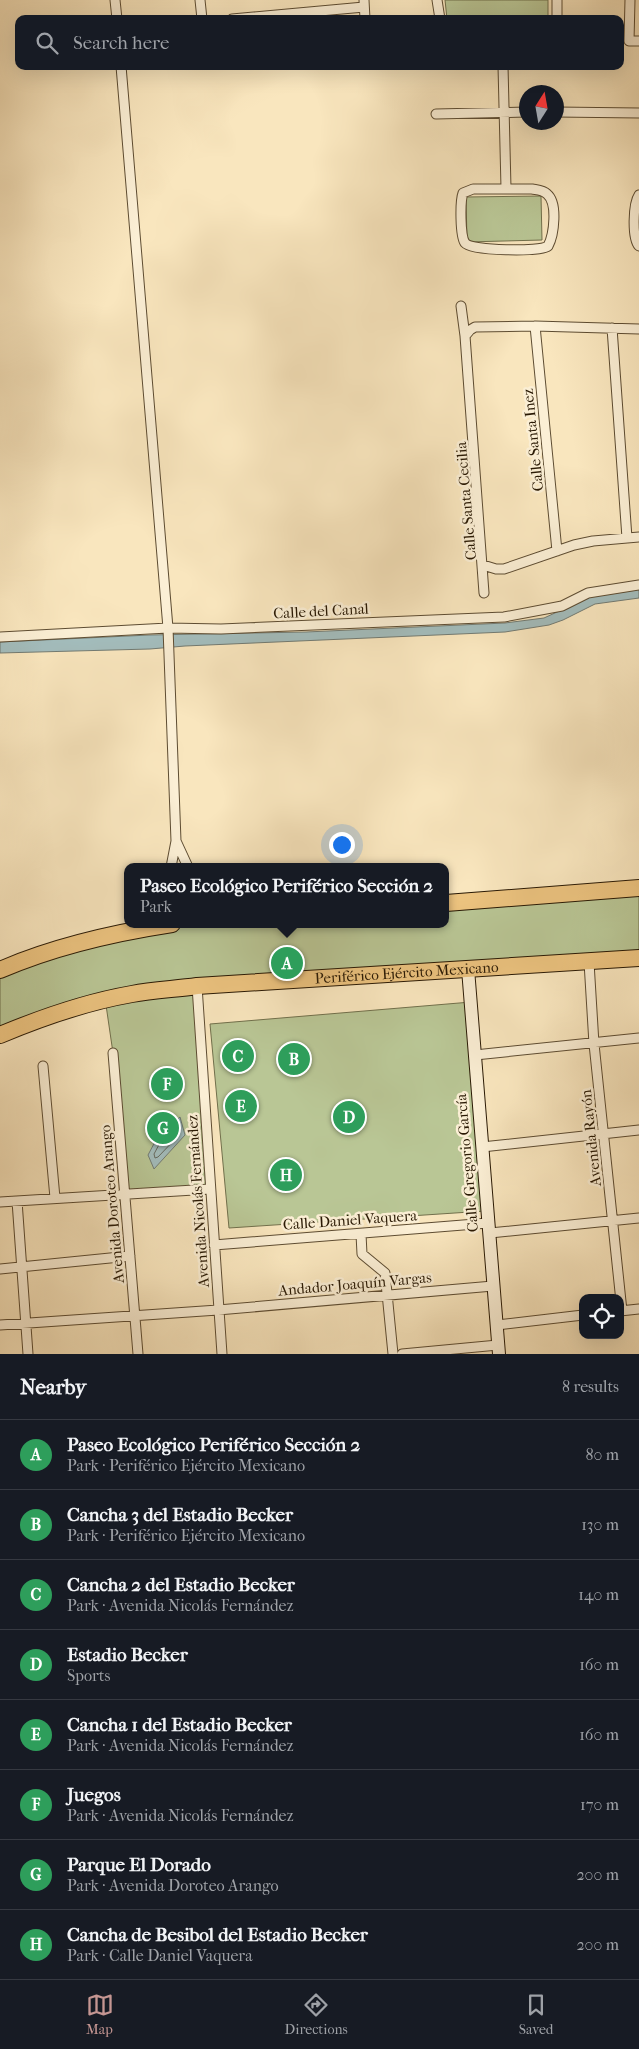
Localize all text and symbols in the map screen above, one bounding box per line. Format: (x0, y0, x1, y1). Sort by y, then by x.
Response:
search box (15, 15, 624, 70)
icon: search (33, 29, 61, 57)
text: Search here (73, 32, 169, 54)
north arrow (519, 85, 564, 130)
street label: Calle Santa Inez (519, 387, 547, 492)
street label: Calle Santa Cecilia (452, 440, 480, 561)
street label: Calle del Canal (273, 600, 369, 622)
your location (329, 832, 355, 858)
popup (124, 863, 449, 928)
text: Paseo Ecológico Periférico Sección 2 (140, 875, 433, 897)
text: Park (140, 897, 172, 916)
pin: A (271, 944, 303, 982)
street label: Periférico Ejército Mexicano (314, 958, 499, 988)
pin: C (222, 1037, 254, 1075)
pin: B (278, 1040, 310, 1078)
pin: F (151, 1065, 183, 1103)
pin: E (225, 1087, 257, 1125)
street label: Avenida Rayón (577, 1088, 605, 1188)
street label: Calle Gregorio García (452, 1092, 482, 1233)
pin: D (333, 1098, 365, 1136)
pin: G (147, 1109, 179, 1147)
street label: Avenida Nicolás Fernández (183, 1114, 213, 1289)
street label: Avenida Doroteo Arango (96, 1124, 128, 1285)
pin: H (270, 1156, 302, 1194)
street label: Calle Daniel Vaquera (282, 1206, 419, 1234)
street label: Andador Joaquín Vargas (277, 1268, 433, 1300)
map controls (579, 1294, 624, 1339)
button: locate (579, 1294, 624, 1339)
text: Nearby (20, 1375, 86, 1399)
text: 8 results (562, 1377, 619, 1396)
text: Paseo Ecológico Periférico Sección 2 (67, 1434, 360, 1456)
text: A (31, 1445, 41, 1464)
text: 80 m (585, 1445, 619, 1464)
text: Park · Periférico Ejército Mexicano (67, 1456, 305, 1475)
text: Cancha 3 del Estadio Becker (67, 1504, 293, 1526)
text: B (31, 1515, 41, 1534)
text: 130 m (581, 1515, 619, 1534)
text: Park · Periférico Ejército Mexicano (67, 1526, 305, 1545)
text: Cancha 2 del Estadio Becker (67, 1574, 295, 1596)
text: C (31, 1585, 41, 1604)
text: 140 m (578, 1585, 619, 1604)
text: Park · Avenida Nicolás Fernández (67, 1596, 294, 1615)
text: Estadio Becker (67, 1644, 188, 1666)
text: D (30, 1655, 42, 1674)
text: 160 m (579, 1655, 619, 1674)
text: Sports (67, 1666, 110, 1685)
text: Cancha 1 del Estadio Becker (67, 1714, 292, 1736)
text: E (31, 1725, 41, 1744)
text: 160 m (579, 1725, 619, 1744)
text: Park · Avenida Nicolás Fernández (67, 1736, 294, 1755)
text: Juegos (67, 1784, 121, 1806)
text: F (32, 1795, 40, 1814)
text: 170 m (580, 1795, 619, 1814)
text: Park · Avenida Nicolás Fernández (67, 1806, 294, 1825)
text: Parque El Dorado (67, 1854, 211, 1876)
text: G (30, 1865, 42, 1884)
text: 200 m (576, 1865, 619, 1884)
text: Park · Avenida Doroteo Arango (67, 1876, 279, 1895)
text: Cancha de Besibol del Estadio Becker (67, 1924, 368, 1946)
text: H (30, 1935, 42, 1954)
text: 200 m (576, 1935, 619, 1954)
text: Park · Calle Daniel Vaquera (67, 1946, 253, 1965)
tab: Map (86, 1991, 114, 2038)
tab: Directions (285, 1991, 348, 2038)
tab: Saved (519, 1991, 553, 2038)

